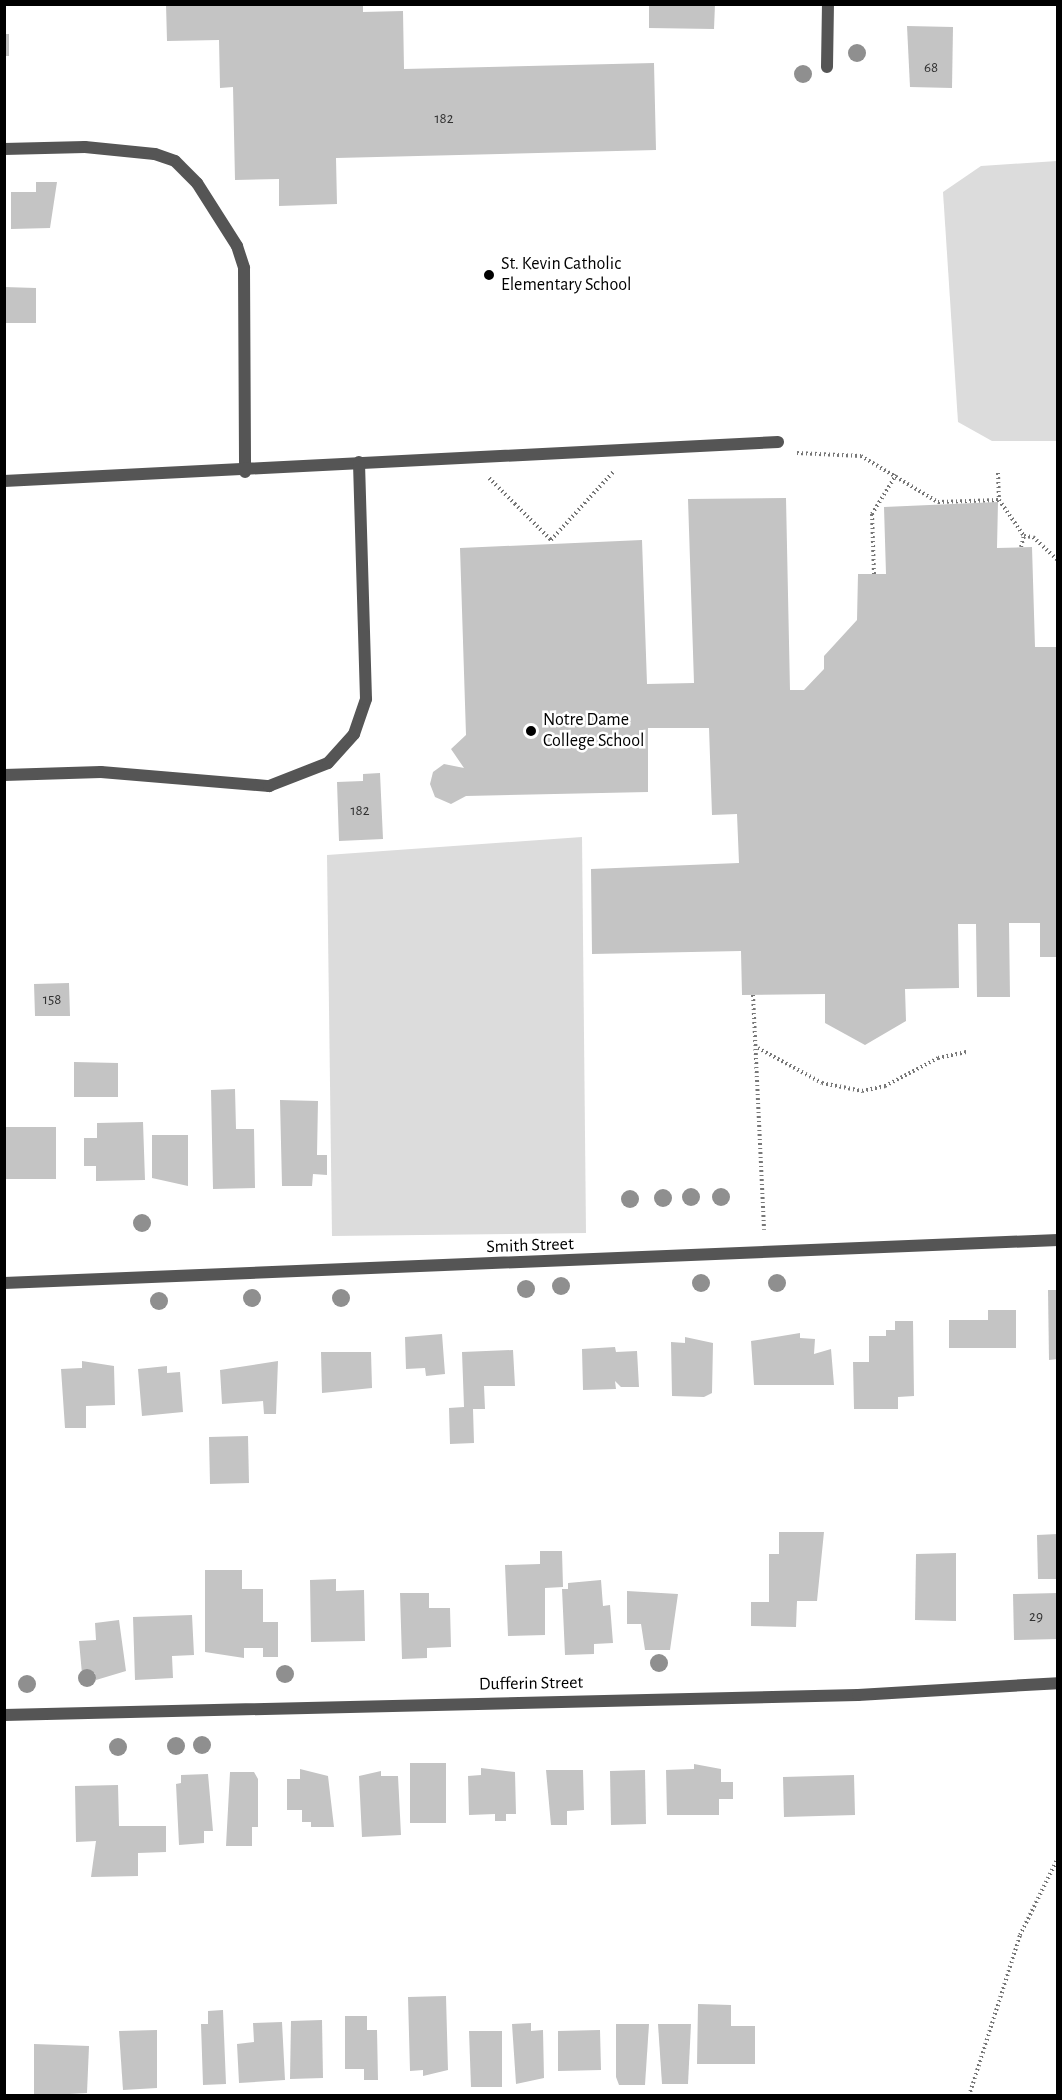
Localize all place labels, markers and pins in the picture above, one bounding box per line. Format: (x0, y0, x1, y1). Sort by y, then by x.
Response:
place label: St. Kevin Catholic Elementary School (501, 254, 631, 296)
marker: St. Kevin Catholic Elementary School (482, 268, 496, 282)
place label: Notre Dame College School (543, 710, 644, 752)
marker: Notre Dame College School (524, 724, 538, 738)

